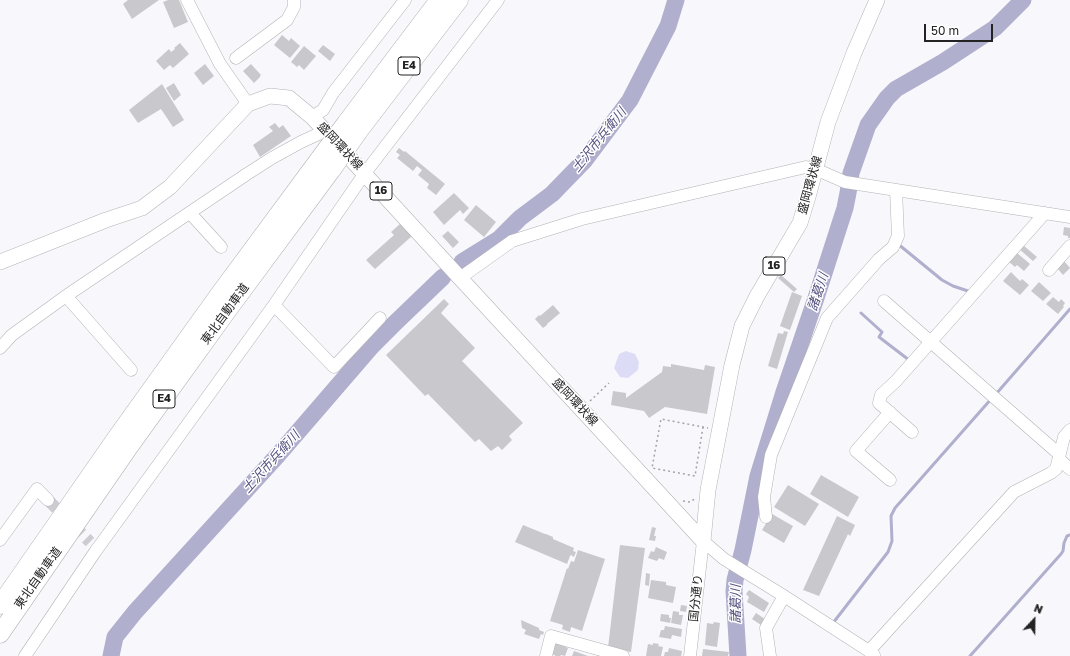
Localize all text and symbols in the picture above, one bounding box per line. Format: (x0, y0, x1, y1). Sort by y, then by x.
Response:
scale bar (926, 16, 995, 42)
text: 50 m (931, 23, 959, 38)
road number: E4 (398, 57, 420, 75)
water label: 土沢市兵衛川 (568, 105, 630, 175)
street label: 盛岡環状線 (314, 119, 366, 173)
street label: 盛岡環状線 (795, 154, 825, 216)
road number: 16 (370, 182, 392, 200)
road number: 16 (763, 257, 785, 275)
water label: 諸葛川 (805, 271, 831, 313)
street label: 東北自動車道 (198, 281, 252, 347)
street label: 盛岡環状線 (549, 375, 601, 429)
road number: E4 (153, 390, 175, 408)
water label: 土沢市兵衛川 (239, 428, 303, 496)
street label: 東北自動車道 (11, 544, 65, 612)
street label: 国分通り (686, 573, 706, 623)
water label: 諸葛川 (728, 585, 744, 623)
north arrow (1014, 600, 1054, 640)
text: N (1032, 601, 1045, 616)

